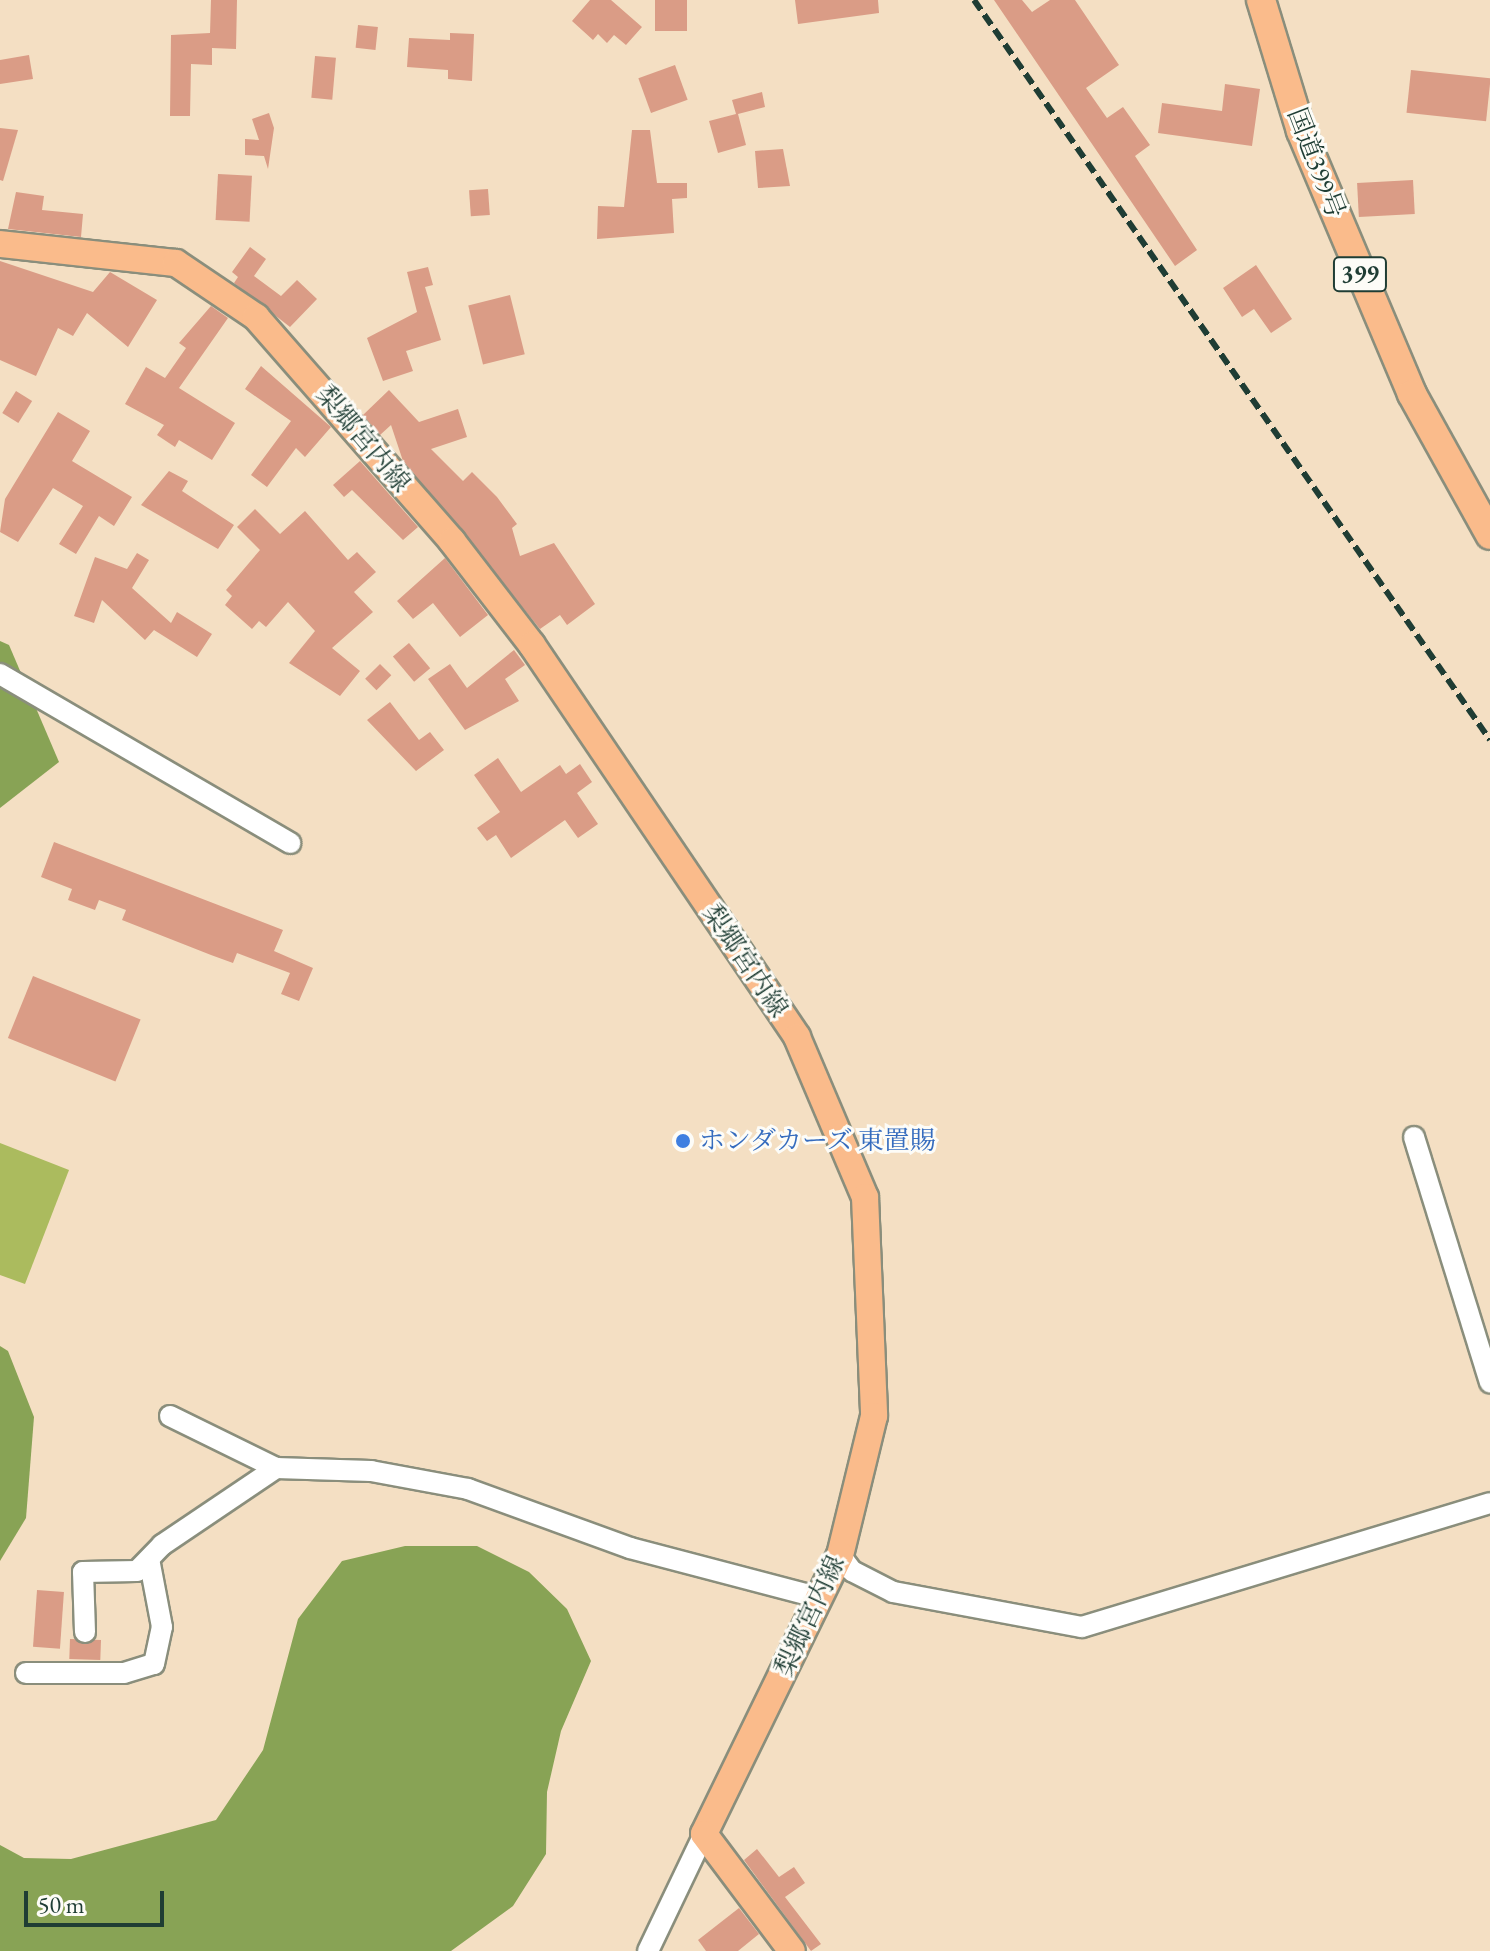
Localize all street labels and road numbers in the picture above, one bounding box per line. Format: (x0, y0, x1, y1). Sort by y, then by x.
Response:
street label: 国道399号 (1281, 104, 1351, 222)
road number: 399 (1332, 254, 1388, 294)
street label: 梨郷宮内線 (309, 379, 417, 499)
street label: 梨郷宮内線 (696, 898, 794, 1024)
street label: 梨郷宮内線 (768, 1550, 852, 1682)

